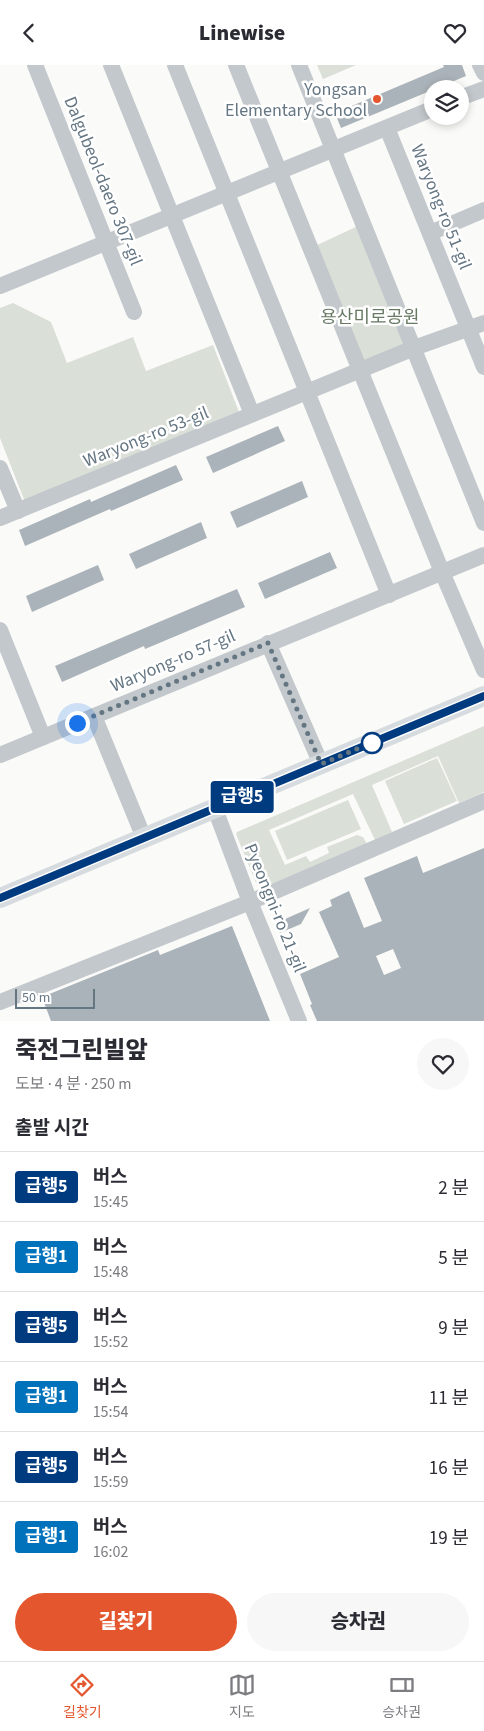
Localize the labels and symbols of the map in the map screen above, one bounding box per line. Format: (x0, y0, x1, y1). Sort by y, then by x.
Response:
place label: Yongsan Elementary School (225, 77, 367, 123)
street label: Dalgubeol-daero 307-gil (58, 93, 148, 269)
marker: Yongsan Elementary School (371, 93, 383, 105)
street label: Waryong-ro 51-gil (404, 141, 478, 273)
park label: 용산미로공원 (320, 305, 420, 330)
street label: Waryong-ro 53-gil (80, 400, 212, 474)
street label: Waryong-ro 57-gil (107, 623, 239, 699)
your location (65, 711, 90, 736)
unlabelled marker (361, 732, 383, 754)
line badge: 급행5 (213, 781, 271, 813)
street label: Pyeongni-ro 21-gil (238, 840, 312, 976)
scale bar (15, 986, 95, 1009)

